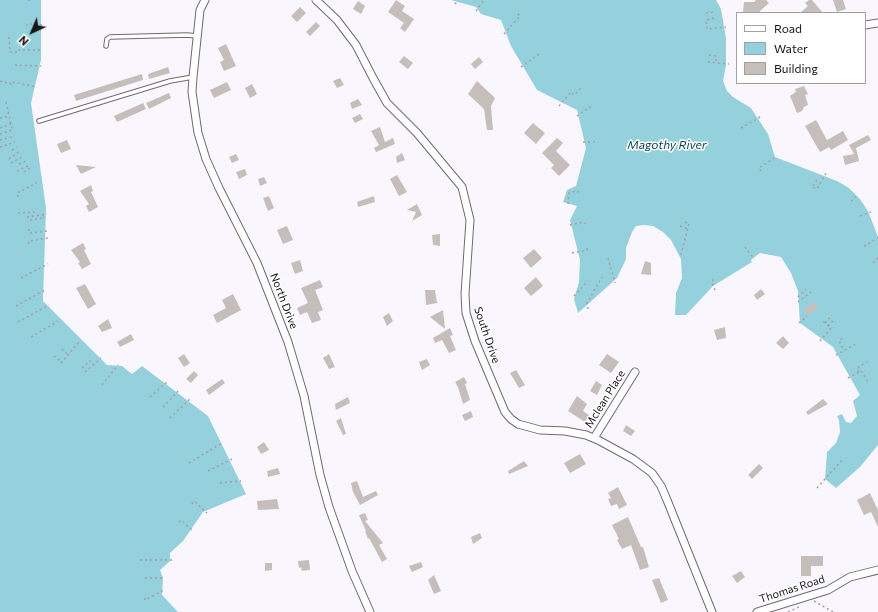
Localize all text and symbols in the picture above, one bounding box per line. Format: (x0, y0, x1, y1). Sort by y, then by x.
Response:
north arrow (12, 12, 52, 52)
legend (736, 12, 866, 84)
text: Road (774, 21, 802, 35)
text: N (16, 33, 31, 49)
text: Water (774, 41, 808, 55)
text: Building (774, 61, 818, 75)
water label: Magothy River (627, 138, 707, 152)
street label: North Drive (267, 271, 301, 331)
street label: South Drive (471, 305, 503, 365)
street label: Mclean Place (582, 368, 628, 430)
street label: Thomas Road (758, 572, 826, 606)

